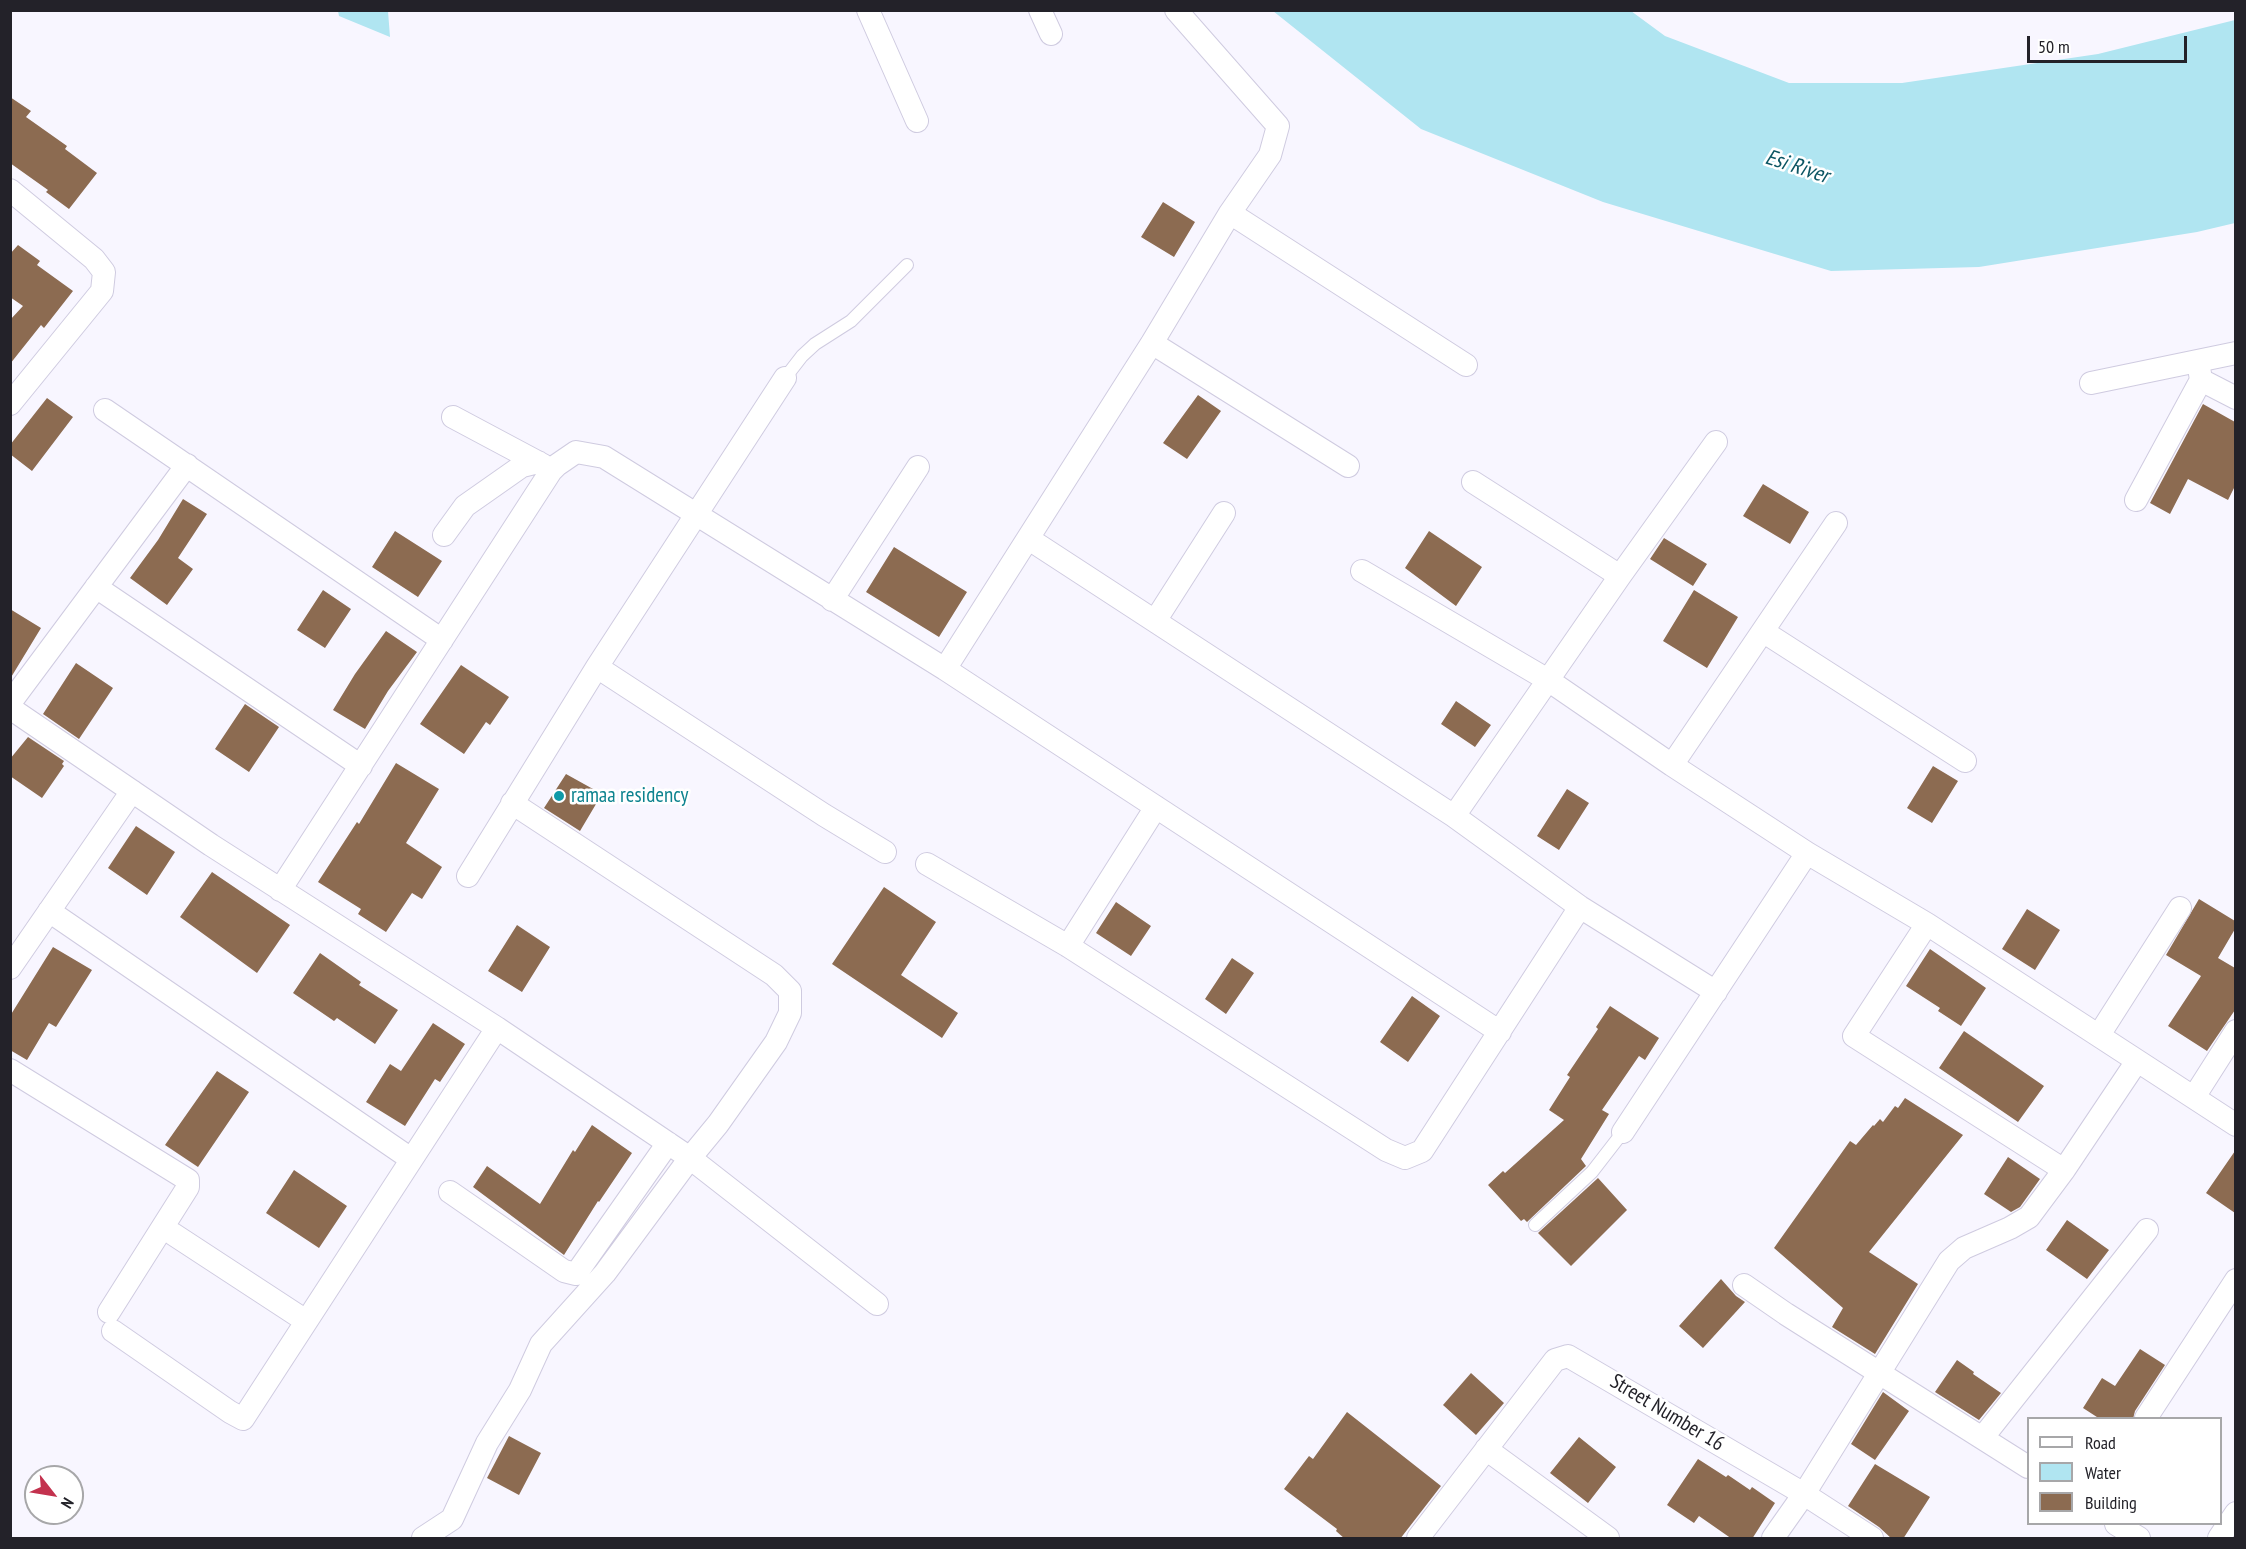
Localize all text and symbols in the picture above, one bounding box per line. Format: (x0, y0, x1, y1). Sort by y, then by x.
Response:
scale bar (2030, 24, 2190, 62)
text: 50 m (2038, 35, 2070, 58)
water label: Esi River (1762, 144, 1832, 190)
place label: ramaa residency (571, 783, 688, 809)
marker: ramaa residency (552, 789, 566, 803)
street label: Street Number 16 (1605, 1369, 1729, 1457)
legend (2027, 1417, 2222, 1525)
text: Road (2085, 1431, 2116, 1454)
text: Water (2085, 1461, 2121, 1484)
north arrow (24, 1465, 84, 1525)
text: Building (2085, 1491, 2137, 1514)
text: N (57, 1494, 79, 1512)

